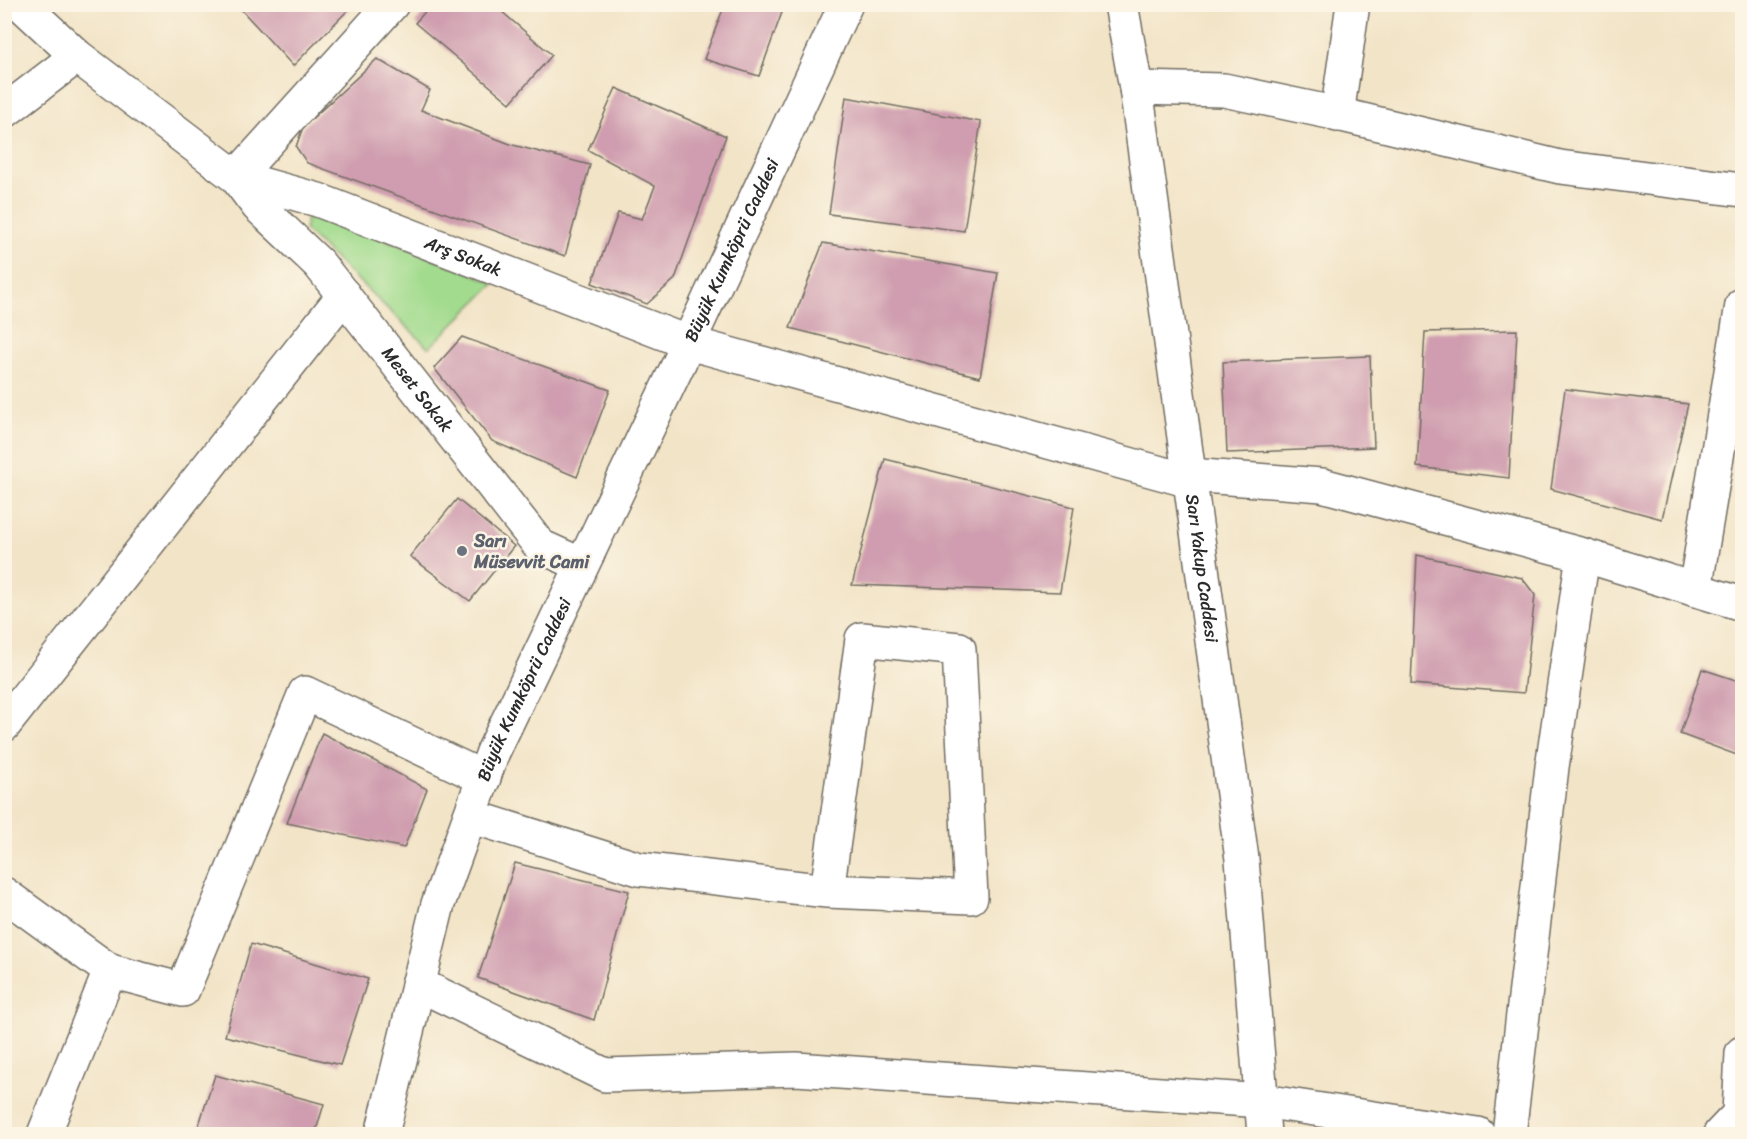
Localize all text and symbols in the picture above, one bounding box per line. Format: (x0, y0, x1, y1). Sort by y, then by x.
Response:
street label: Büyük Kumköprü Caddesi (675, 152, 789, 347)
street label: Arş Sokak (419, 226, 507, 286)
street label: Meset Sokak (373, 339, 462, 440)
street label: Sarı Yakup Caddesi (1176, 492, 1228, 646)
place label: Sarı Müsevvit Cami (473, 525, 590, 578)
marker: Sarı Müsevvit Cami (455, 544, 469, 558)
street label: Büyük Kumköprü Caddesi (468, 591, 581, 786)

